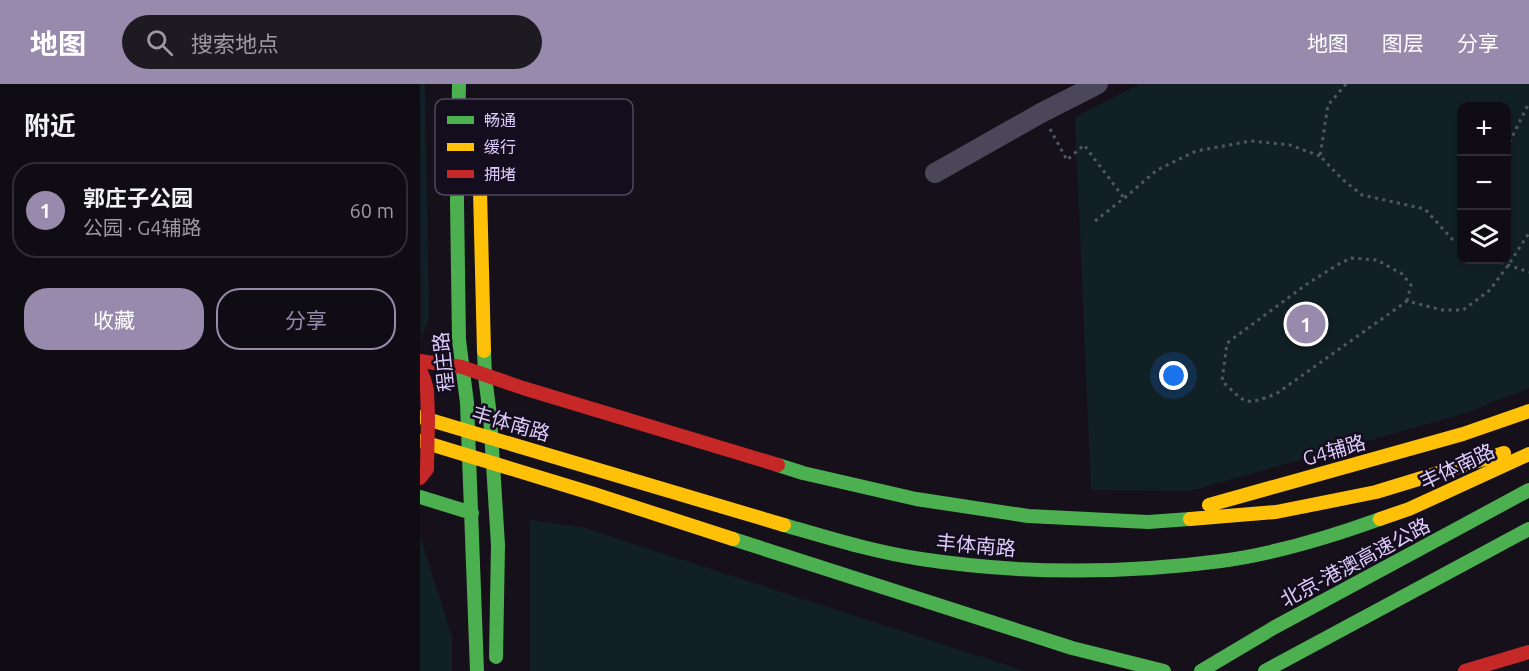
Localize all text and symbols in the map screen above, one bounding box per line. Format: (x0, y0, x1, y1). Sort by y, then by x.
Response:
search box (122, 15, 542, 69)
icon: search (143, 26, 176, 59)
text: 地图 (30, 28, 86, 59)
text: 搜索地点 (191, 31, 279, 56)
text: 地图 (1307, 31, 1349, 55)
text: 图层 (1382, 31, 1424, 55)
text: 分享 (1457, 31, 1499, 55)
legend (435, 99, 633, 195)
map controls (1457, 102, 1511, 264)
button: + (1457, 102, 1511, 156)
text: 附近 (24, 111, 76, 140)
text: 畅通 (484, 111, 516, 129)
text: 缓行 (484, 138, 516, 156)
button: − (1457, 156, 1511, 210)
text: 拥堵 (484, 165, 516, 183)
text: 郭庄子公园 (83, 185, 193, 210)
text: 1 (40, 199, 51, 222)
text: 60 m (350, 199, 394, 222)
button: layers (1457, 210, 1511, 264)
text: 公园 · G4辅路 (83, 216, 202, 239)
button: 收藏 (24, 288, 204, 350)
button: 分享 (216, 288, 396, 350)
pin: 1 (1286, 302, 1326, 346)
street label: 程庄路 (428, 331, 458, 393)
your location (1159, 361, 1188, 390)
street label: 丰体南路 (469, 401, 553, 445)
street label: G4辅路 (1300, 430, 1368, 470)
street label: 丰体南路 (1416, 439, 1498, 493)
street label: 北京-港澳高速公路 (1276, 513, 1434, 611)
street label: 丰体南路 (935, 530, 1017, 560)

